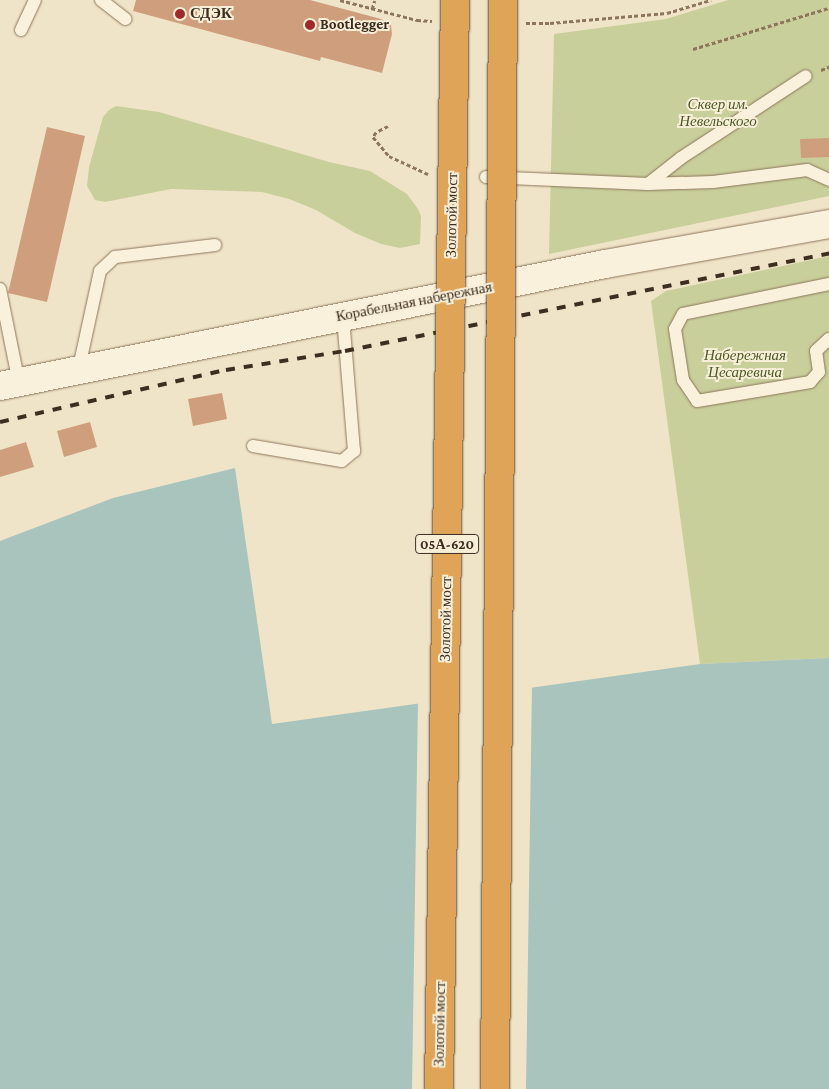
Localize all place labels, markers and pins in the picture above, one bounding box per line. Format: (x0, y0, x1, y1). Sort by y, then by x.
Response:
place label: СДЭК (190, 5, 232, 23)
marker: СДЭК (174, 8, 186, 20)
place label: Bootlegger (320, 16, 389, 34)
marker: Bootlegger (304, 19, 316, 31)

